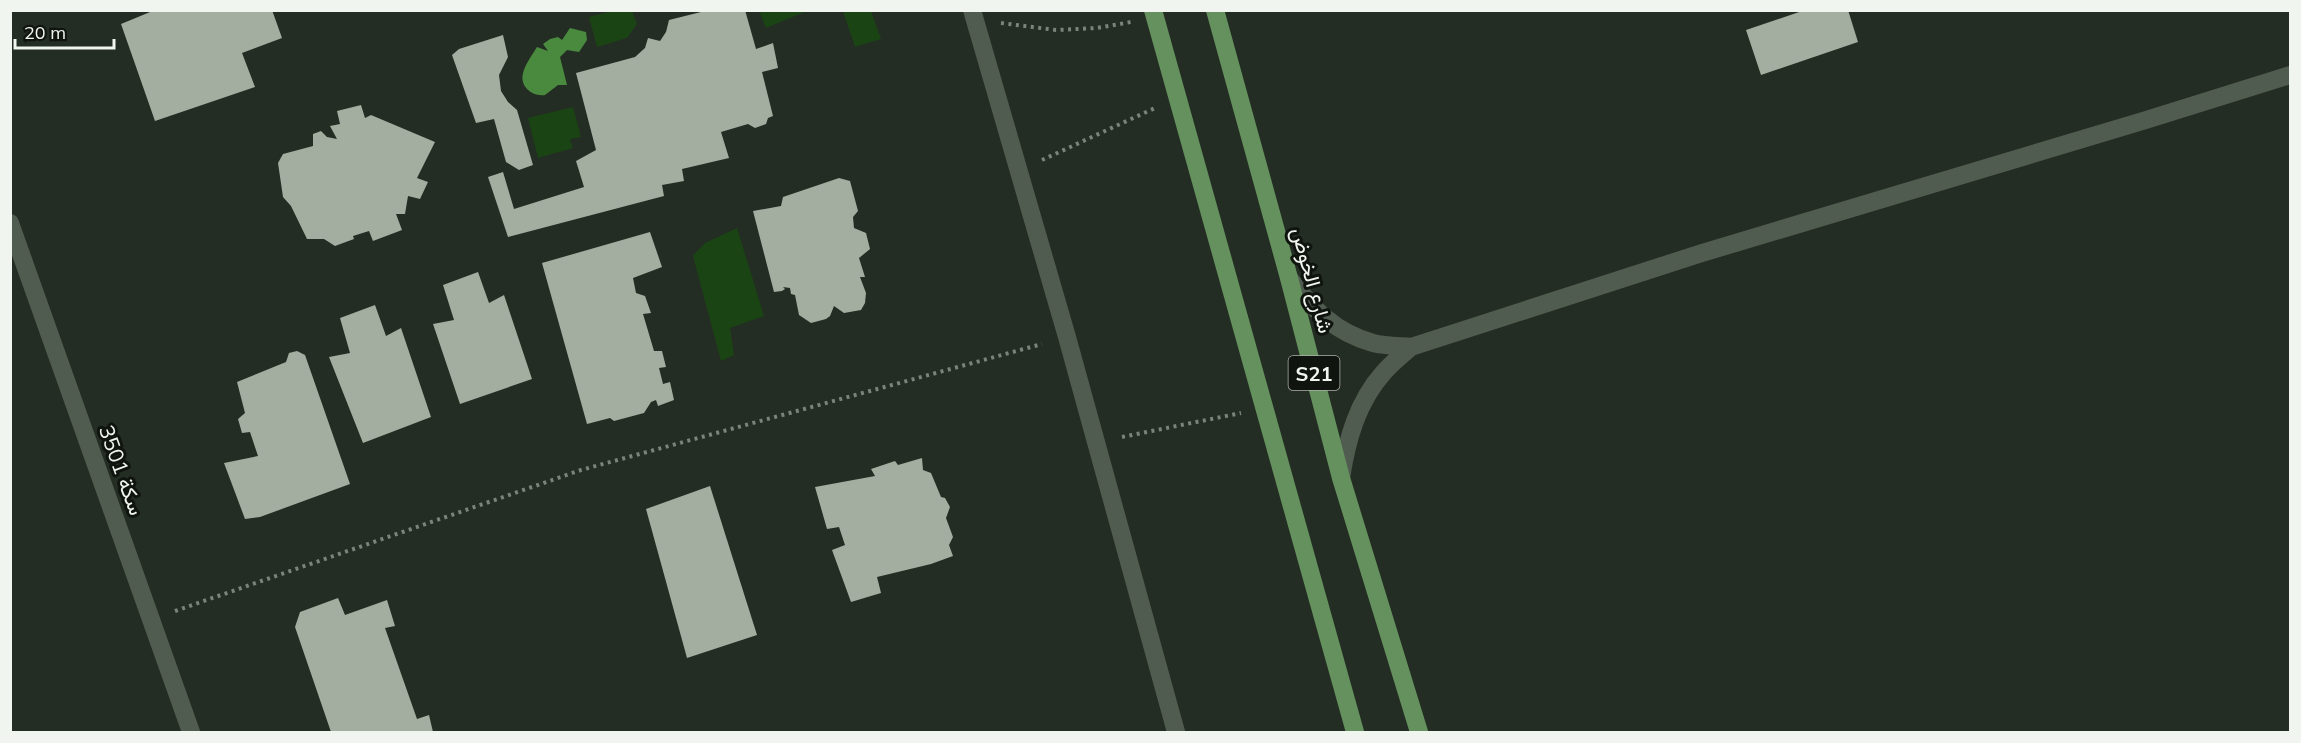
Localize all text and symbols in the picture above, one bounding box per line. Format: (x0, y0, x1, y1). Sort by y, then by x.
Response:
scale bar (15, 12, 114, 50)
text: 20 m (24, 21, 66, 44)
street label: شارع الخوض (1284, 224, 1340, 336)
road number: S21 (1288, 356, 1340, 390)
street label: سكة 3501 (94, 421, 150, 519)

